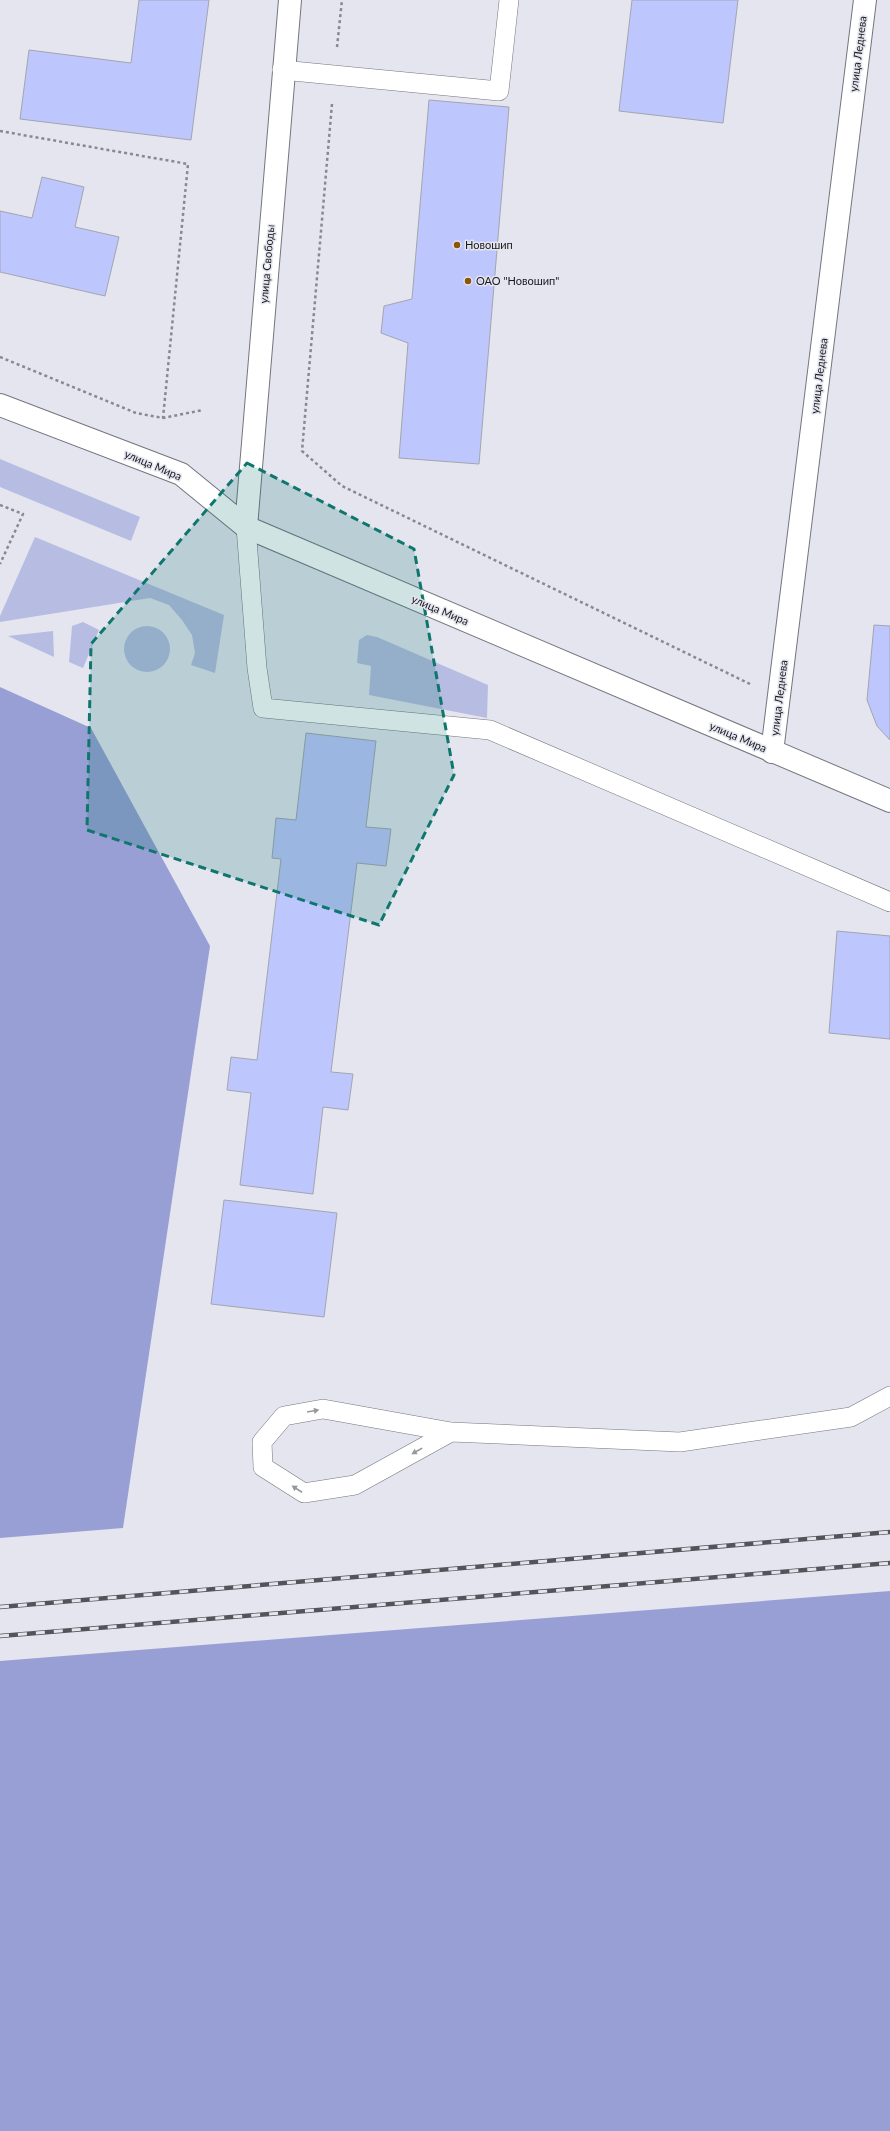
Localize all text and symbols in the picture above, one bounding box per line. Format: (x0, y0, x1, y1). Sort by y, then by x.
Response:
street label: улица Леднева (846, 15, 869, 93)
street label: улица Свободы (257, 224, 276, 304)
place label: Новошип (465, 238, 513, 251)
marker: Новошип (452, 240, 462, 250)
place label: ОАО "Новошип" (476, 274, 559, 287)
marker: ОАО "Новошип" (463, 276, 473, 286)
street label: улица Леднева (807, 337, 830, 415)
street label: улица Мира (123, 447, 184, 482)
street label: улица Мира (410, 592, 471, 627)
street label: улица Леднева (767, 659, 790, 737)
street label: улица Мира (708, 719, 769, 754)
one-way arrow (307, 1407, 320, 1413)
one-way arrow (411, 1447, 422, 1454)
one-way arrow (292, 1485, 302, 1493)

